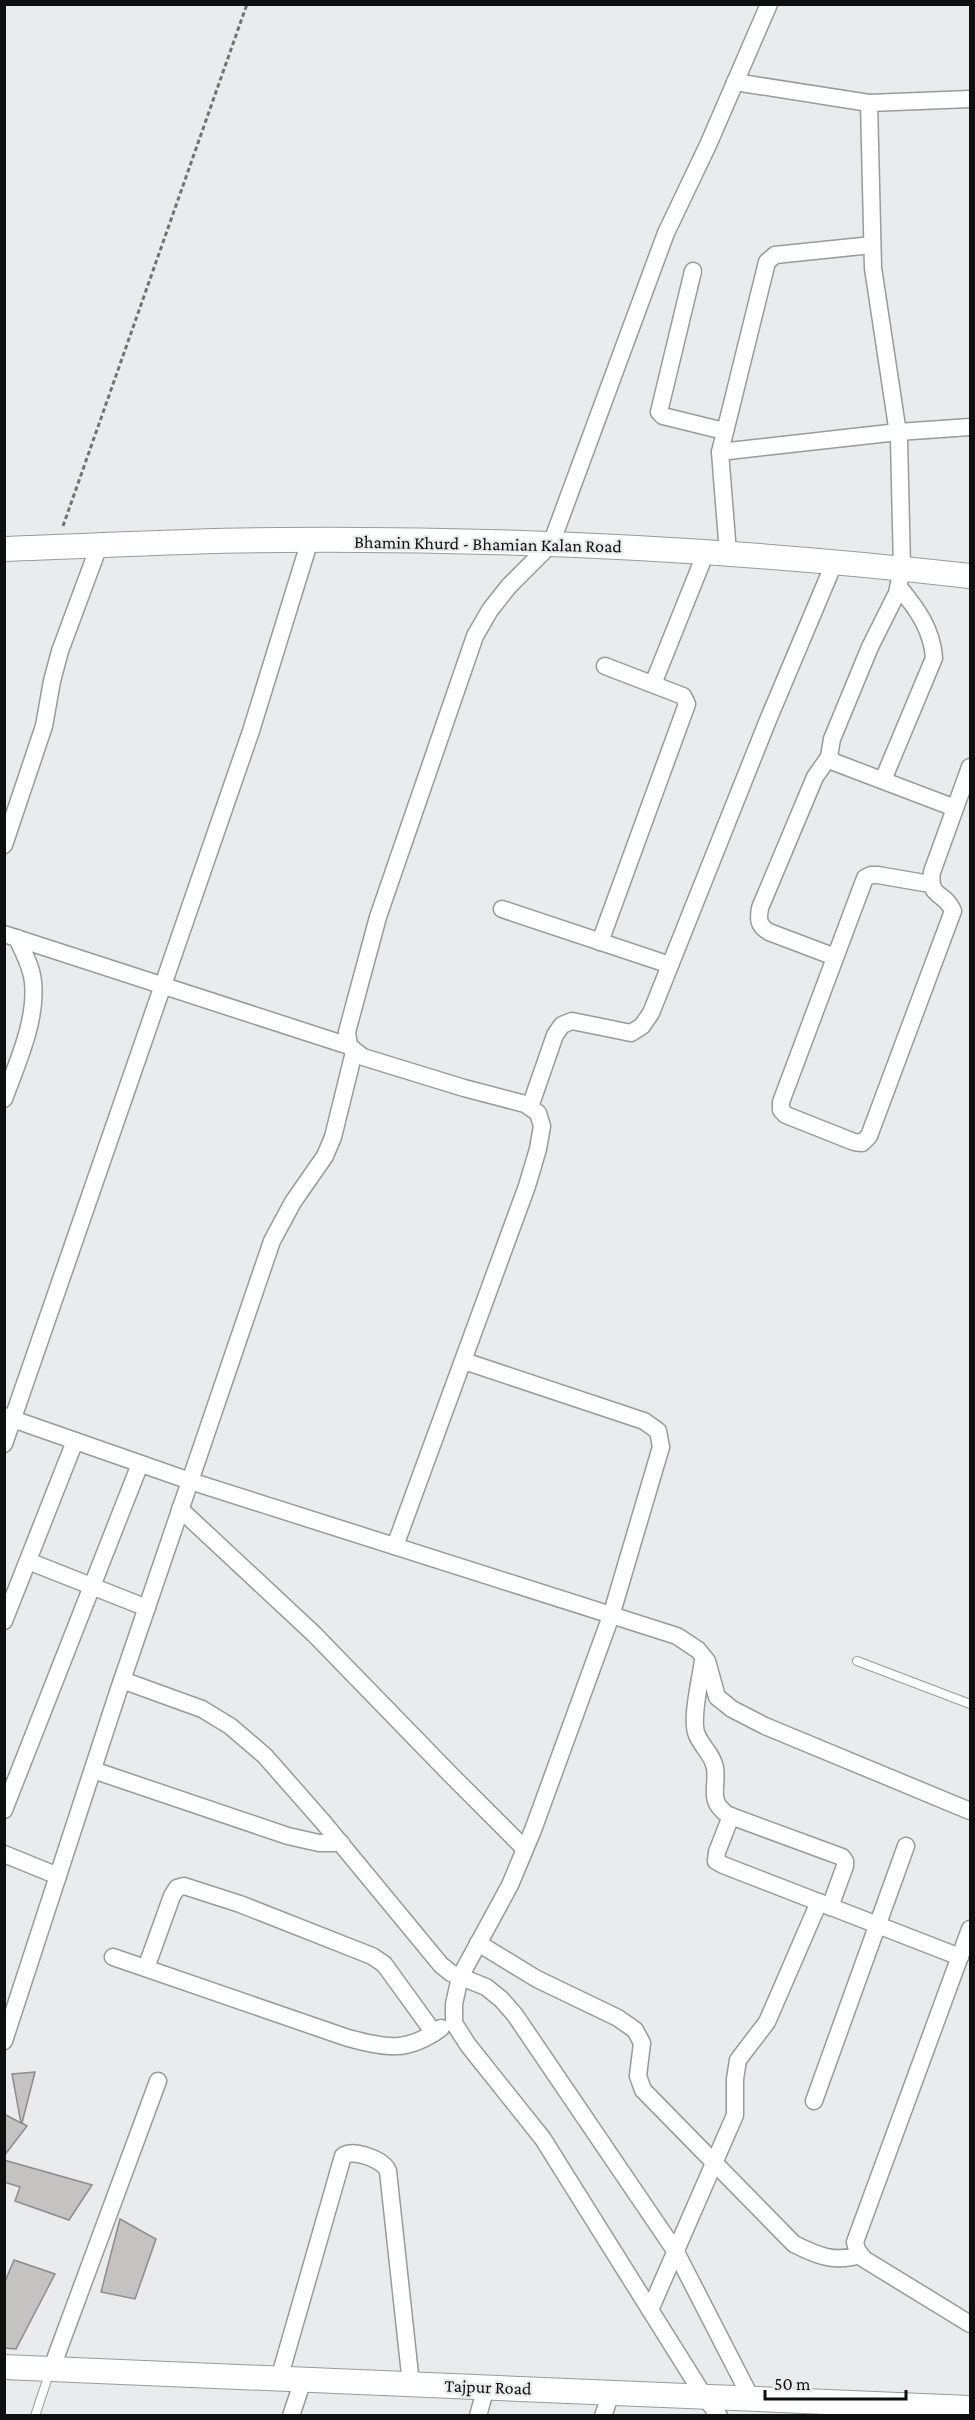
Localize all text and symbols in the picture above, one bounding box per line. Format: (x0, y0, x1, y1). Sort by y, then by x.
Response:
street label: Bhamin Khurd - Bhamian Kalan Road (354, 532, 623, 556)
scale bar (765, 2363, 906, 2401)
text: 50 m (774, 2374, 811, 2394)
street label: Tajpur Road (444, 2375, 532, 2400)

